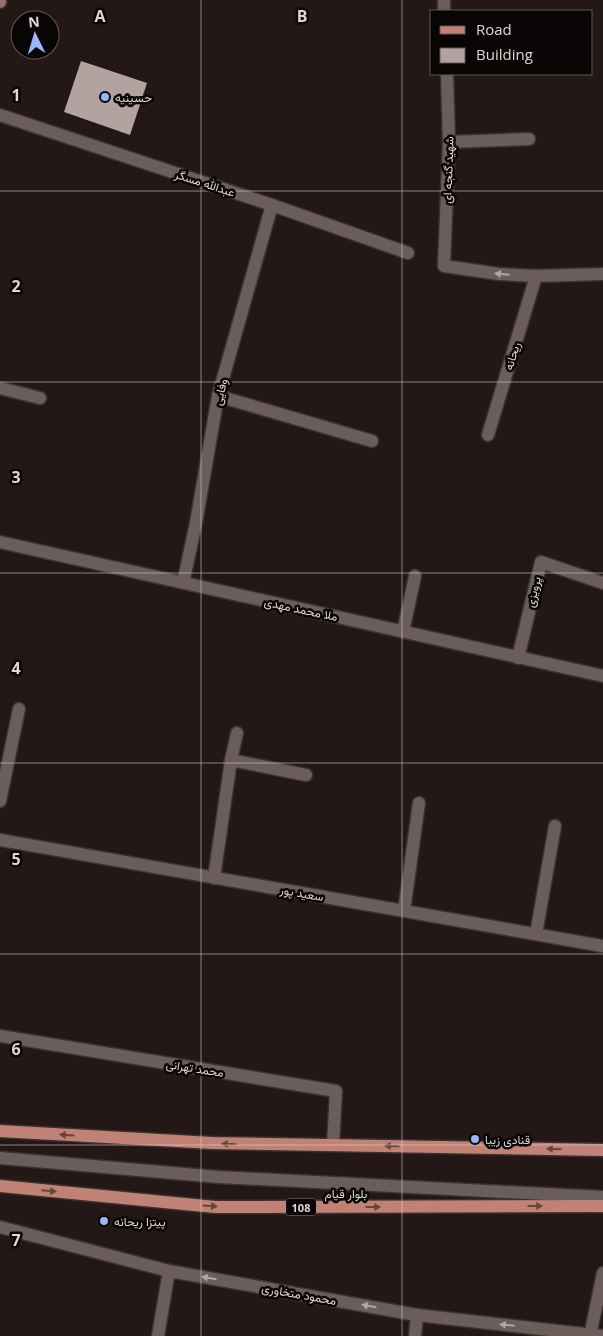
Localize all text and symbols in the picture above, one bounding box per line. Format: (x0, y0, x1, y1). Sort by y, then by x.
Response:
text: A (94, 5, 106, 27)
text: B (297, 5, 307, 27)
north arrow (10, 10, 60, 60)
legend (430, 10, 593, 75)
text: N (27, 12, 40, 32)
text: Road (476, 19, 512, 39)
text: Building (476, 44, 533, 64)
text: 1 (11, 84, 21, 106)
place label: حسینیه (115, 89, 152, 106)
marker: حسینیه (99, 91, 111, 103)
street label: شهید گنجه ای (438, 136, 458, 204)
street label: عبدالله مسگر (172, 165, 237, 201)
one-way arrow (494, 270, 510, 278)
text: 2 (11, 275, 21, 297)
street label: ریحانه (500, 340, 524, 372)
street label: وفایی (209, 377, 231, 407)
text: 3 (11, 466, 21, 488)
street label: پرویزی (521, 575, 545, 609)
street label: ملا محمد مهدی (263, 593, 339, 625)
text: 4 (11, 657, 21, 679)
text: 5 (11, 848, 21, 870)
street label: سعید پور (278, 881, 325, 905)
text: 6 (11, 1038, 21, 1060)
street label: محمد تهرانی (165, 1055, 225, 1081)
one-way arrow (59, 1130, 75, 1138)
place label: قنادی زیبا (485, 1131, 530, 1148)
marker: قنادی زیبا (469, 1133, 481, 1145)
one-way arrow (221, 1139, 237, 1147)
one-way arrow (384, 1142, 400, 1150)
one-way arrow (546, 1145, 562, 1153)
street label: بلوار قیام (325, 1185, 367, 1202)
one-way arrow (41, 1187, 57, 1195)
road number: 108 (286, 1198, 316, 1216)
one-way arrow (203, 1202, 219, 1210)
one-way arrow (528, 1202, 544, 1210)
one-way arrow (365, 1203, 381, 1211)
place label: پیتزا ریحانه (114, 1213, 166, 1230)
marker: پیتزا ریحانه (98, 1215, 110, 1227)
text: 7 (11, 1229, 21, 1251)
one-way arrow (201, 1274, 217, 1282)
street label: محمود متخاوری (260, 1279, 338, 1309)
one-way arrow (361, 1302, 377, 1310)
one-way arrow (499, 1321, 515, 1329)

